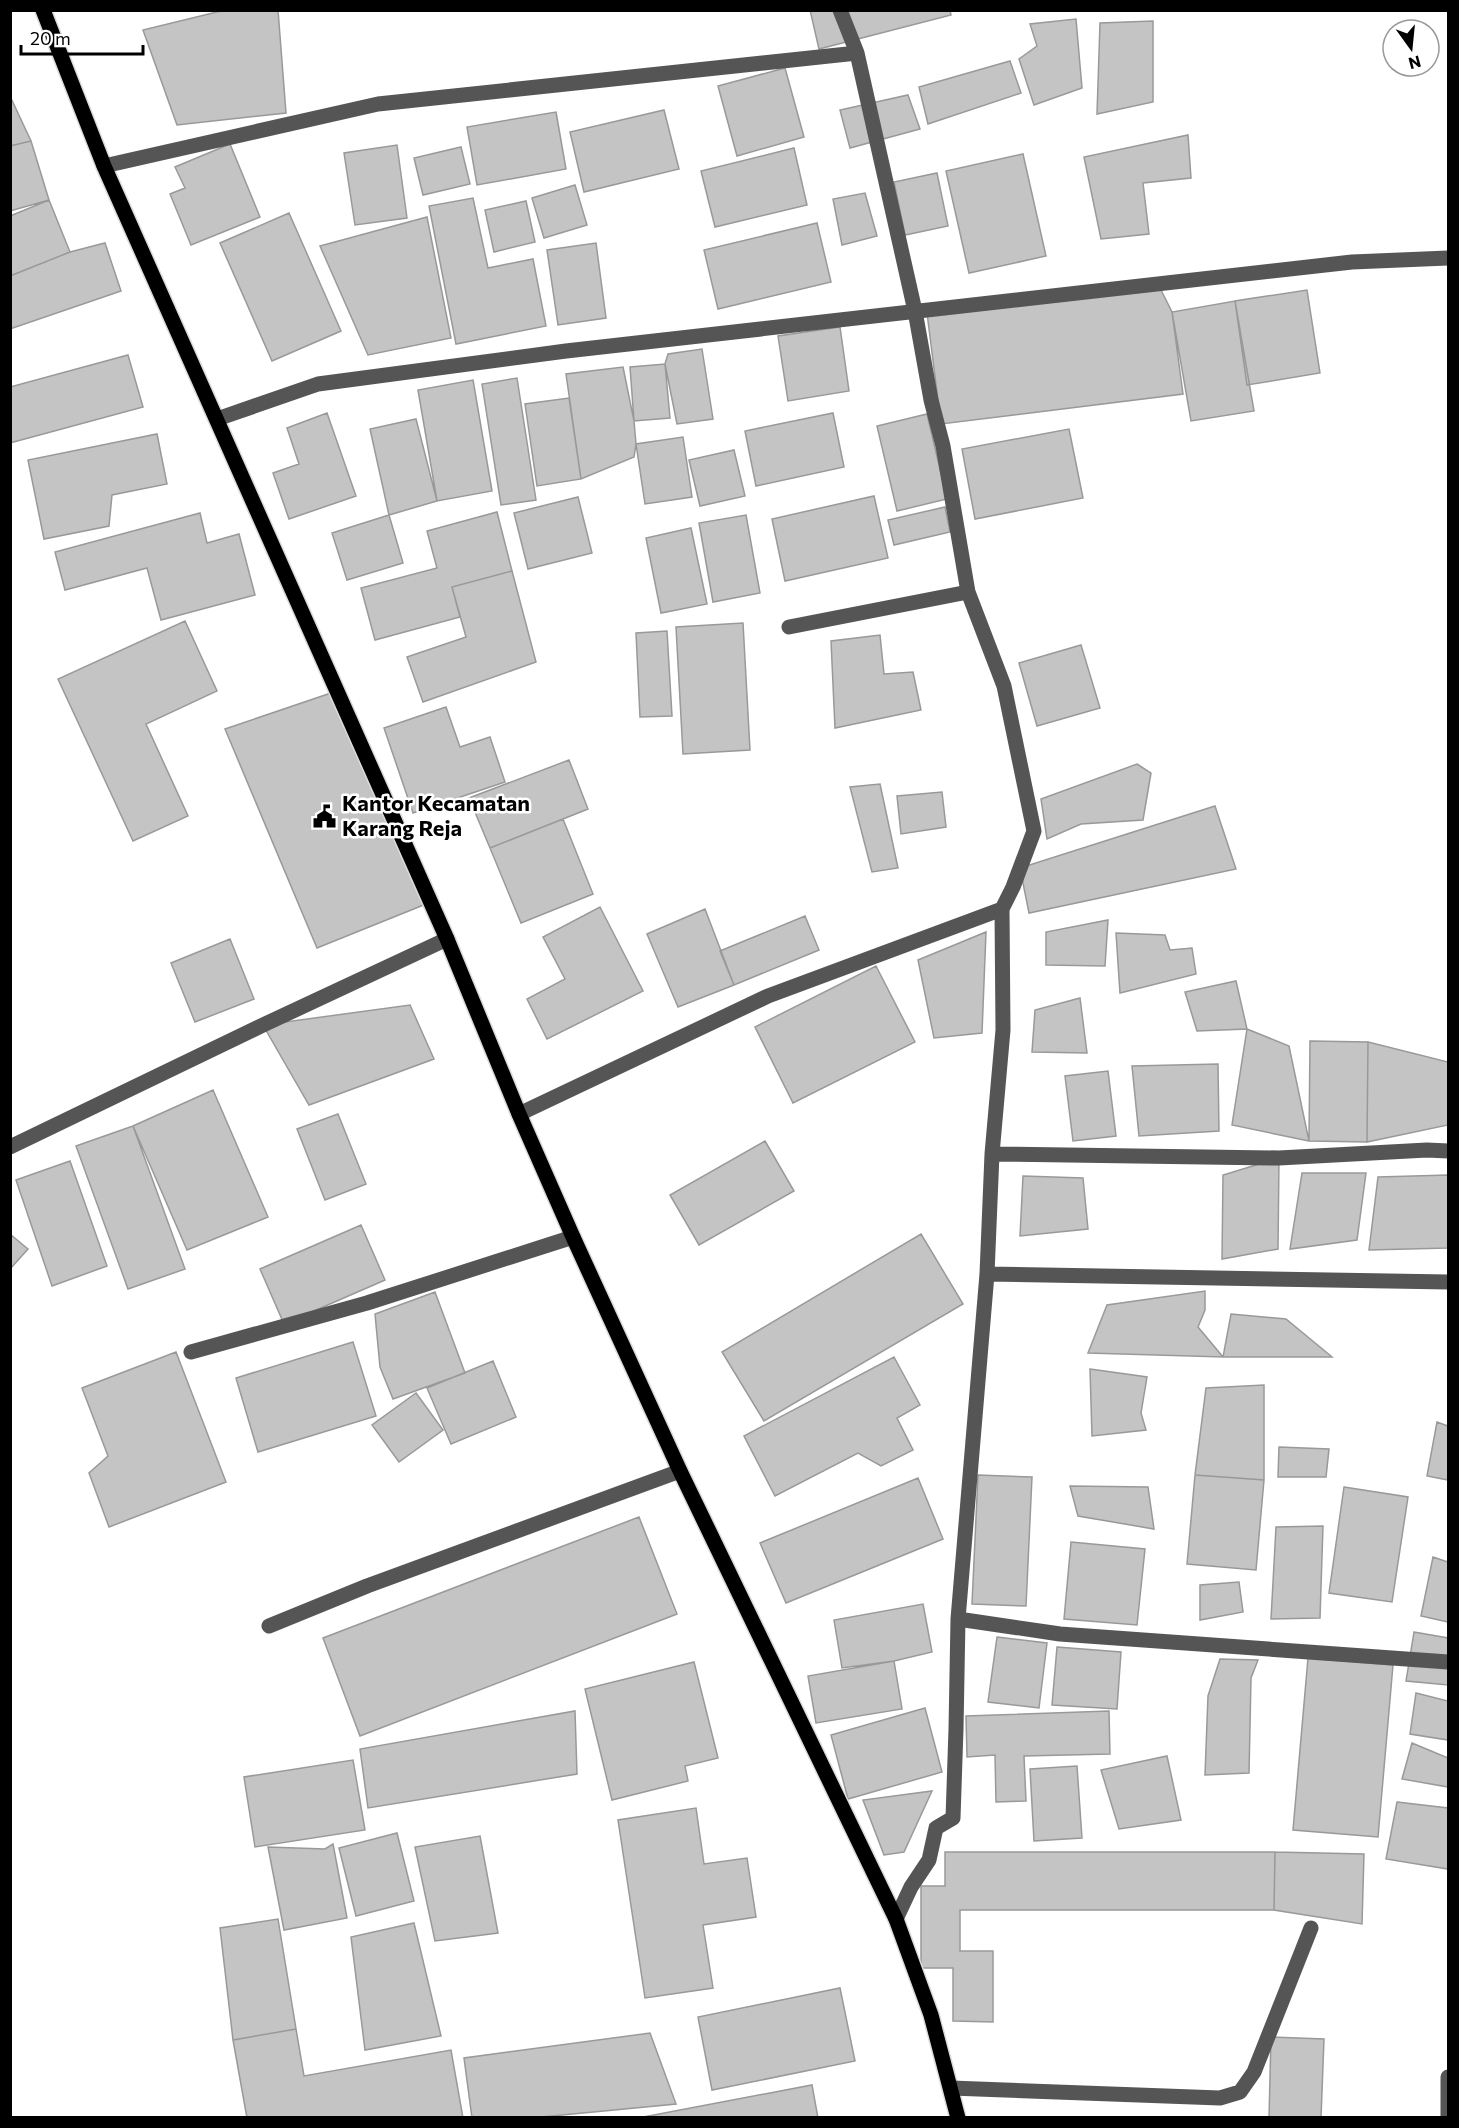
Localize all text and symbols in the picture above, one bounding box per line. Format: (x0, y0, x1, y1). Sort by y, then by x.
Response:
scale bar (21, 18, 142, 56)
north arrow (1381, 18, 1441, 78)
text: 20 m (30, 27, 71, 49)
text: N (1407, 52, 1423, 74)
place label: Kantor Kecamatan Karang Reja (342, 789, 530, 841)
public building icon: Kantor Kecamatan Karang Reja (311, 803, 337, 829)

